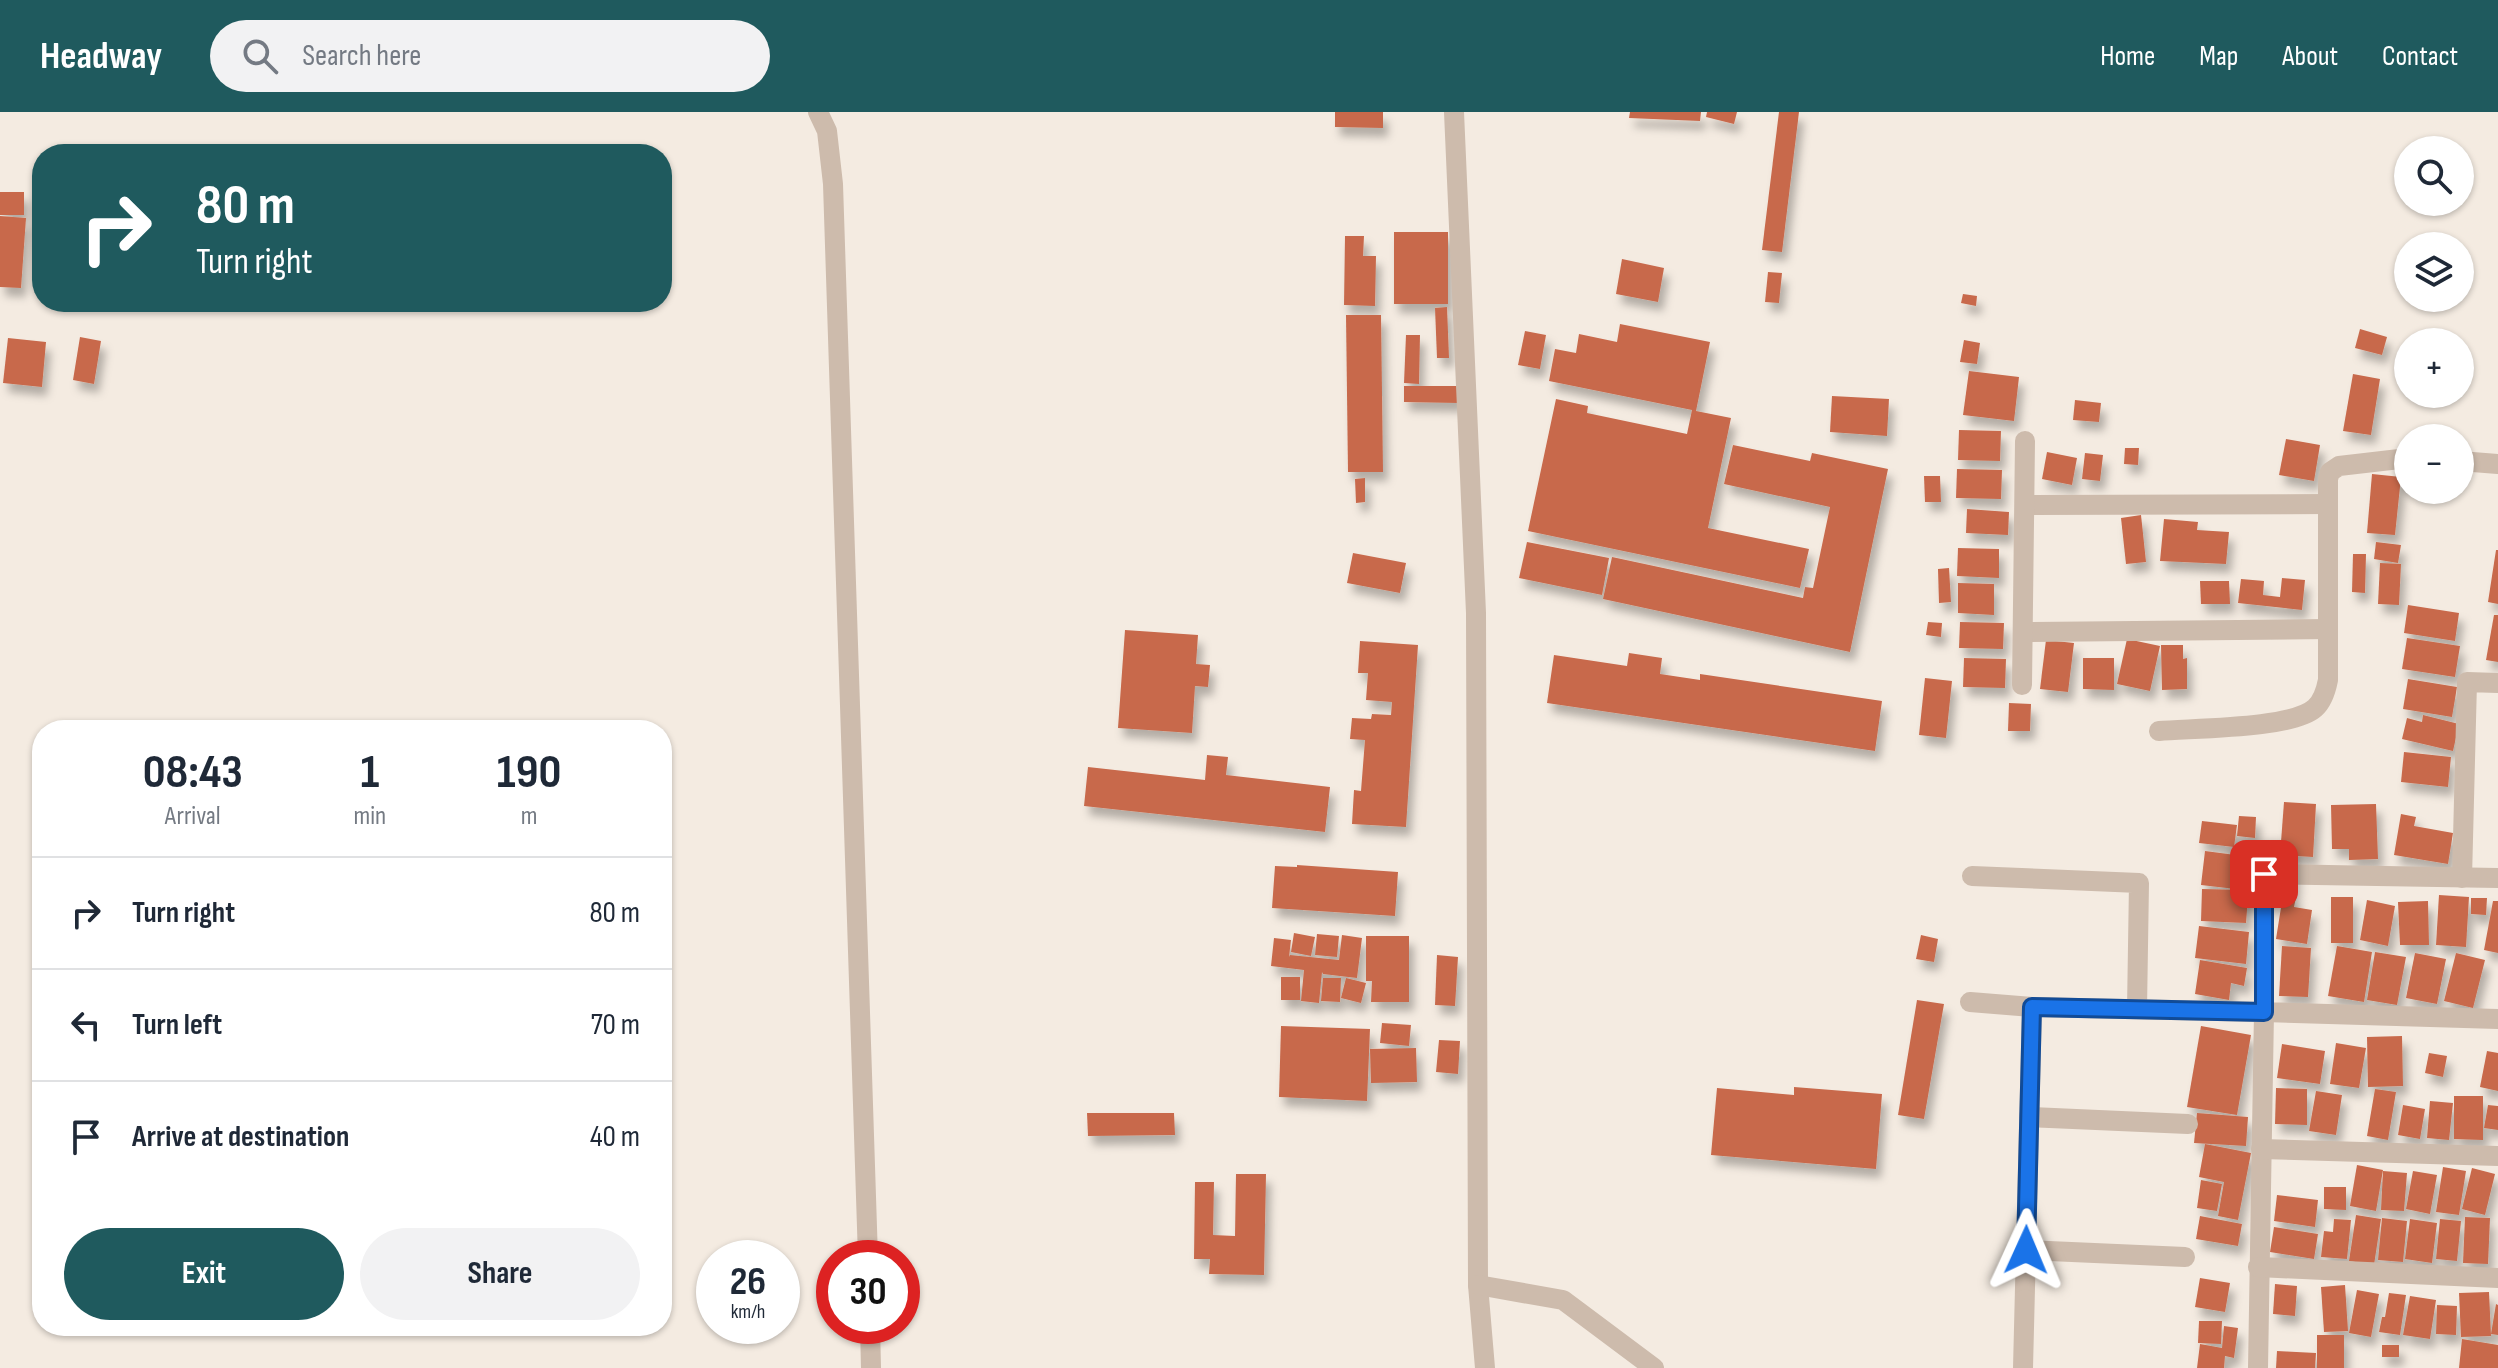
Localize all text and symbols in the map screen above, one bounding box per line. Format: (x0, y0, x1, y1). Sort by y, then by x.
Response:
search box (210, 20, 770, 92)
text: Headway (40, 34, 162, 79)
icon: search (238, 34, 282, 78)
text: Search here (302, 38, 421, 74)
text: Home (2100, 40, 2155, 73)
text: Map (2199, 40, 2238, 73)
text: About (2282, 40, 2338, 73)
text: Contact (2382, 40, 2458, 73)
map controls (2394, 136, 2474, 504)
button: search (2394, 136, 2474, 216)
text: 80 m (196, 173, 295, 240)
icon: right (64, 176, 168, 280)
button: layers (2394, 232, 2474, 312)
text: Turn right (196, 241, 313, 284)
button: + (2394, 328, 2474, 408)
button: − (2394, 424, 2474, 504)
text: 08:43 (143, 744, 243, 801)
text: 1 (360, 744, 379, 801)
text: 190 (497, 744, 561, 801)
text: Arrival (165, 801, 221, 832)
text: min (354, 801, 386, 832)
text: m (521, 801, 537, 832)
pin (2230, 840, 2298, 908)
icon: arrive (2242, 852, 2286, 896)
icon: right (64, 891, 108, 935)
text: Turn right (132, 895, 235, 931)
text: 80 m (589, 895, 640, 931)
icon: left (64, 1003, 108, 1047)
text: Turn left (132, 1007, 222, 1043)
text: 70 m (591, 1007, 640, 1043)
icon: arrive (64, 1115, 108, 1159)
text: Arrive at destination (132, 1119, 349, 1155)
text: 40 m (590, 1119, 640, 1155)
position arrow (1984, 1208, 2068, 1292)
button: Exit (64, 1228, 344, 1320)
button: Share (360, 1228, 640, 1320)
speed limit sign: 30 (816, 1240, 920, 1344)
text: 26 (730, 1258, 766, 1306)
text: km/h (731, 1300, 765, 1324)

